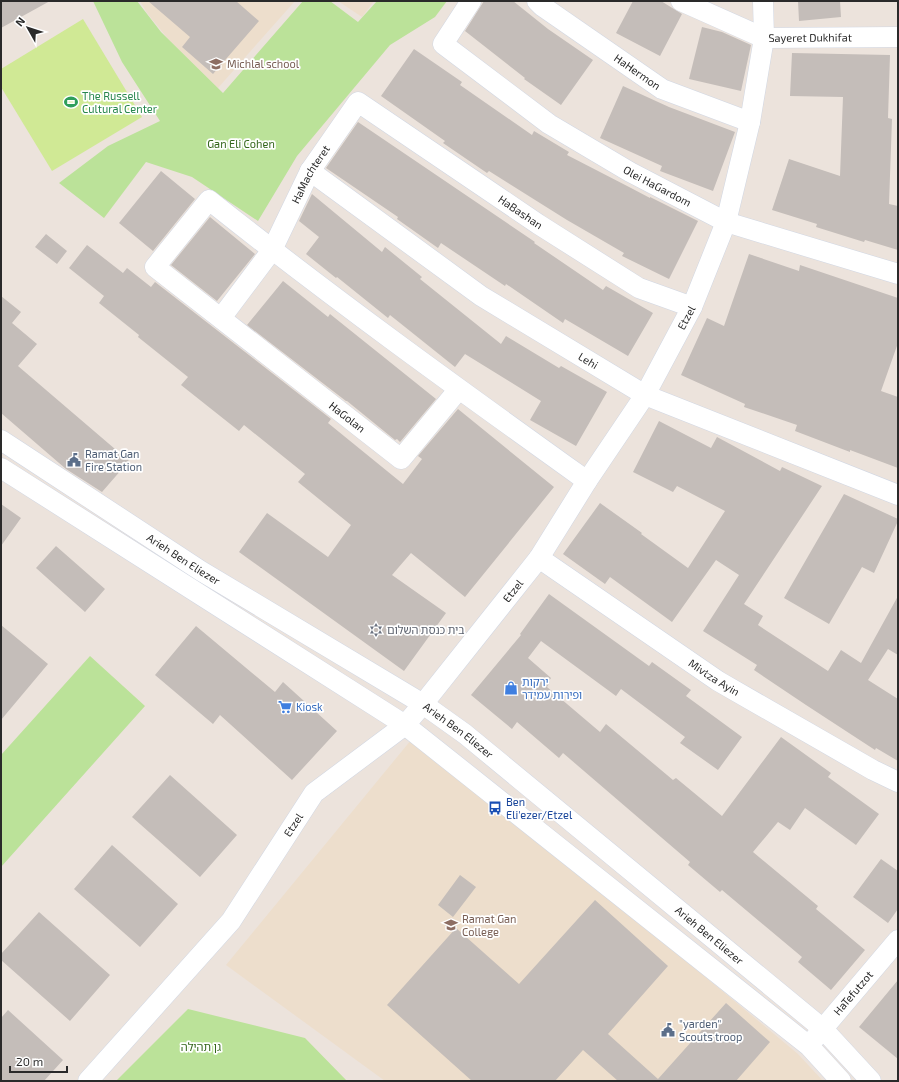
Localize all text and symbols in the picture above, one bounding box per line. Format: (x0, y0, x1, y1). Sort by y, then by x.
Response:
north arrow (8, 8, 48, 48)
text: N (12, 14, 27, 29)
street label: Sayeret Dukhifat (768, 30, 852, 44)
street label: HaHermon (612, 51, 663, 92)
school or university icon: Michlal school (208, 56, 224, 72)
place label: Michlal school (227, 57, 300, 70)
place label: The Russell Cultural Center (82, 89, 158, 115)
sports icon: The Russell Cultural Center (63, 94, 79, 110)
park label: Gan Eli Cohen (207, 137, 275, 150)
street label: HaMachteret (288, 142, 332, 205)
street label: Olei HaGardom (621, 163, 694, 209)
street label: HaBashan (496, 192, 545, 231)
street label: Etzel (674, 303, 698, 332)
street label: Lehi (576, 349, 601, 371)
street label: HaGolan (327, 398, 368, 435)
place label: Ramat Gan Fire Station (85, 447, 142, 473)
public building icon: Ramat Gan Fire Station (66, 452, 82, 468)
street label: Arieh Ben Eliezer (145, 530, 223, 587)
street label: Etzel (500, 576, 526, 604)
synagogue icon: בית כנסת השלום (368, 622, 384, 638)
place label: בית כנסת השלום (387, 623, 465, 636)
street label: Mivtza Ayin (686, 656, 742, 698)
place label: ירקות ופירות עמידר (522, 675, 582, 701)
shop icon: ירקות ופירות עמידר (503, 680, 519, 696)
supermarket icon: Kiosk (277, 699, 293, 715)
street label: Arieh Ben Eliezer (421, 699, 497, 761)
place label: Kiosk (296, 700, 323, 713)
place label: Ben Eli'ezer/Etzel (506, 795, 573, 821)
bus stop icon: Ben Eli'ezer/Etzel (487, 800, 503, 816)
street label: Etzel (281, 810, 306, 839)
street label: Arieh Ben Eliezer (673, 903, 747, 967)
place label: Ramat Gan College (462, 912, 517, 938)
school or university icon: Ramat Gan College (443, 917, 459, 933)
street label: HaTefutzot (830, 968, 875, 1017)
place label: "yarden" Scouts troop (679, 1017, 742, 1043)
public building icon: "yarden" Scouts troop (660, 1022, 676, 1038)
park label: גן תהילה (181, 1040, 221, 1053)
scale bar (10, 1048, 67, 1074)
text: 20 m (16, 1054, 43, 1068)

